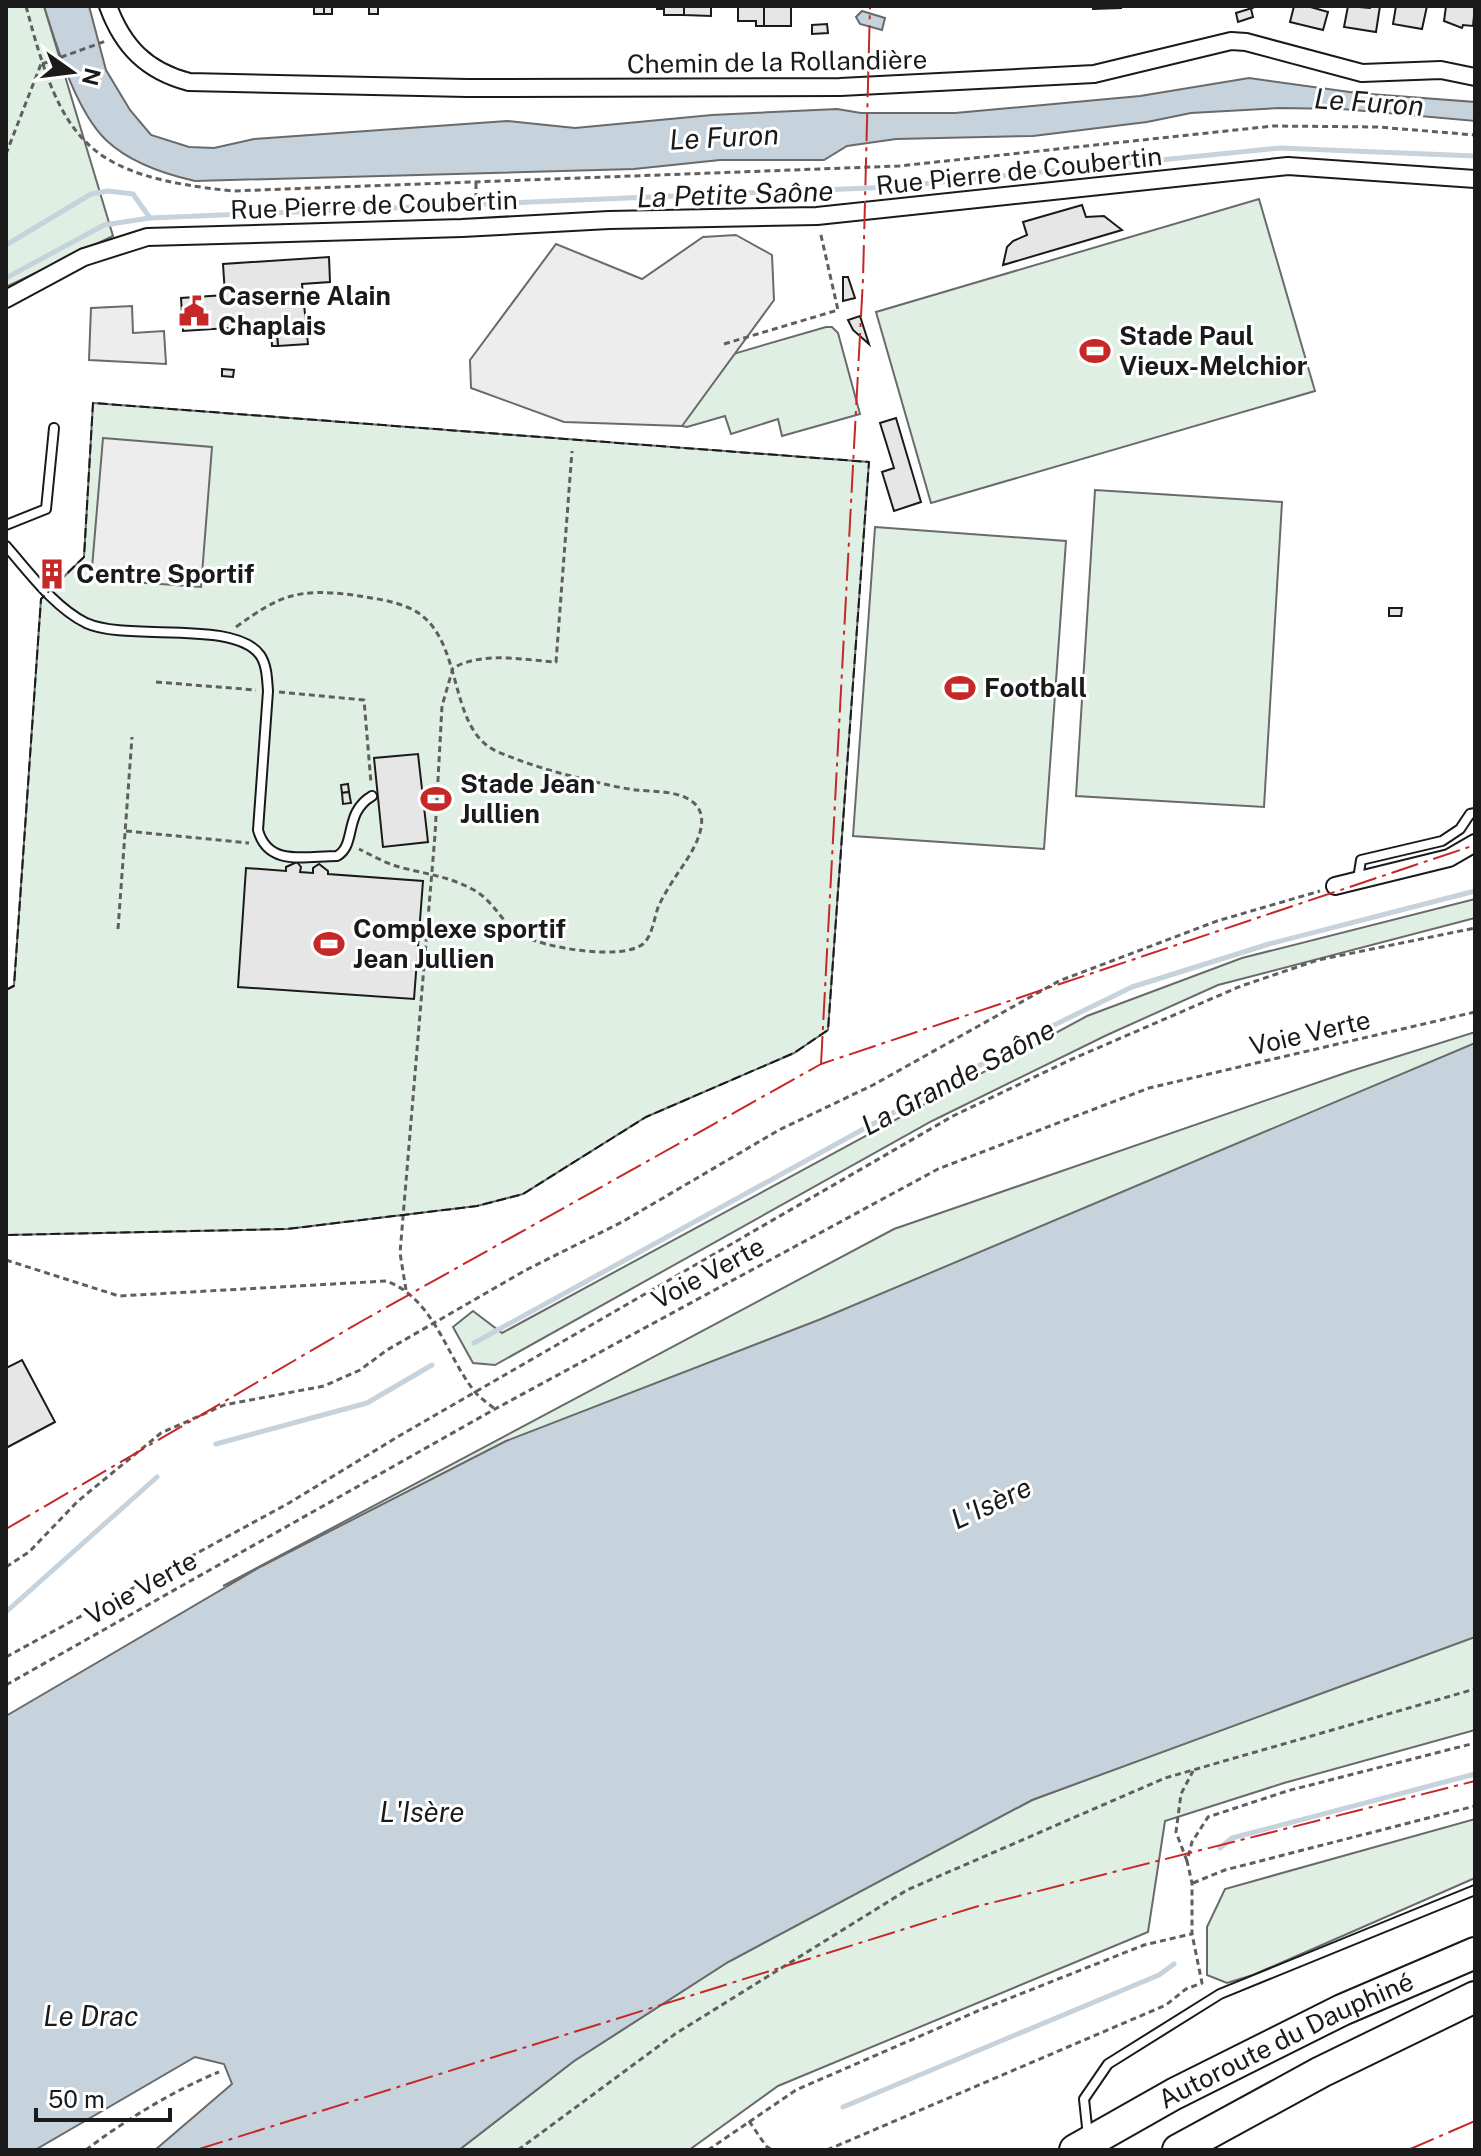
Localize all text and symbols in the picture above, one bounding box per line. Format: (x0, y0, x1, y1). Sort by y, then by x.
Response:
north arrow (32, 32, 112, 112)
street label: Chemin de la Rollandière (626, 43, 928, 80)
text: N (77, 65, 106, 88)
water label: Le Furon (1313, 81, 1425, 122)
water label: Le Furon (668, 117, 780, 156)
street label: Rue Pierre de Coubertin (874, 140, 1164, 201)
water label: La Petite Saône (636, 174, 834, 213)
street label: Rue Pierre de Coubertin (230, 184, 518, 225)
place label: Caserne Alain Chaplais (218, 280, 391, 341)
public building icon: Caserne Alain Chaplais (177, 294, 211, 328)
place label: Stade Paul Vieux-Melchior (1119, 320, 1308, 381)
sports icon: Stade Paul Vieux-Melchior (1078, 334, 1112, 368)
building icon: Centre Sportif (35, 557, 69, 591)
place label: Centre Sportif (76, 558, 254, 589)
sports icon: Football (943, 671, 977, 705)
place label: Football (984, 672, 1087, 703)
place label: Stade Jean Jullien (460, 768, 595, 829)
sports icon: Stade Jean Jullien (419, 782, 453, 816)
place label: Complexe sportif Jean Jullien (353, 913, 566, 974)
sports icon: Complexe sportif Jean Jullien (312, 927, 346, 961)
street label: Voie Verte (1246, 1004, 1373, 1061)
water label: La Grande Saône (855, 1012, 1060, 1141)
street label: Voie Verte (646, 1230, 769, 1315)
water label: L'Isère (945, 1470, 1036, 1535)
street label: Voie Verte (79, 1544, 202, 1631)
water label: L'Isère (380, 1795, 464, 1828)
street label: Autoroute du Dauphiné (1153, 1965, 1418, 2115)
water label: Le Drac (43, 1999, 139, 2032)
scale bar (36, 2072, 170, 2122)
text: 50 m (48, 2085, 105, 2113)

